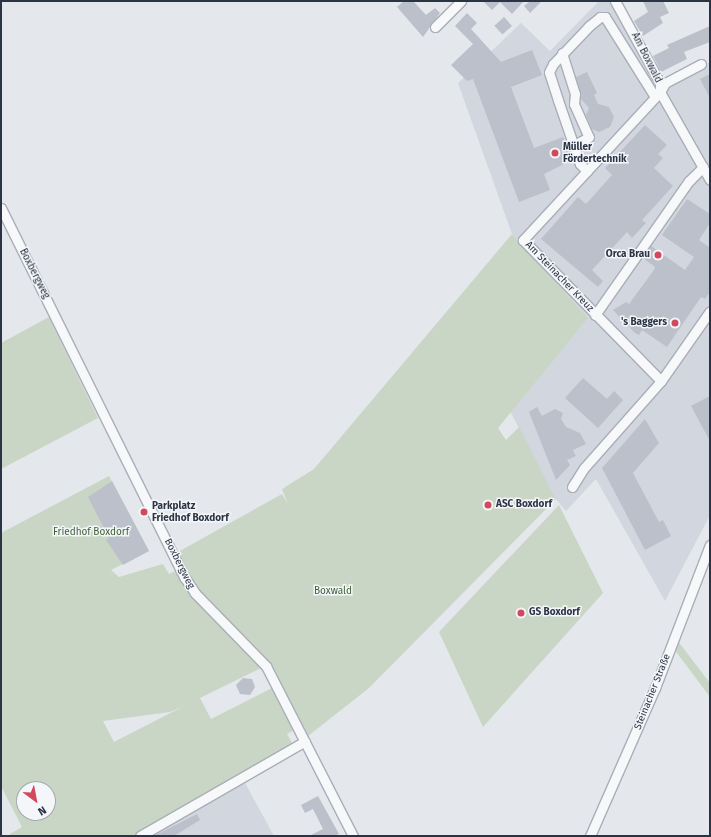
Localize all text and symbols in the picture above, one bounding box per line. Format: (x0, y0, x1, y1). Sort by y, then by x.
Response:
street label: Am Boxwald (628, 31, 664, 85)
place label: Müller Fördertechnik (563, 141, 626, 164)
marker: Müller Fördertechnik (550, 148, 560, 158)
street label: Am Steinacher Kreuz (522, 239, 596, 315)
street label: Boxbergweg (16, 247, 52, 301)
place label: Orca Brau (606, 249, 650, 261)
marker: Orca Brau (653, 250, 663, 260)
place label: 's Baggers (621, 317, 667, 329)
marker: 's Baggers (670, 318, 680, 328)
place label: ASC Boxdorf (496, 499, 552, 511)
place label: Parkplatz Friedhof Boxdorf (152, 500, 229, 524)
marker: ASC Boxdorf (483, 500, 493, 510)
marker: Parkplatz Friedhof Boxdorf (139, 507, 149, 517)
park label: Friedhof Boxdorf (53, 527, 129, 539)
street label: Boxbergweg (161, 537, 197, 591)
park label: Boxwald (314, 586, 352, 598)
place label: GS Boxdorf (529, 607, 580, 619)
marker: GS Boxdorf (516, 608, 526, 618)
street label: Steinacher Straße (632, 652, 674, 732)
north arrow (16, 781, 56, 821)
text: N (36, 803, 49, 818)

